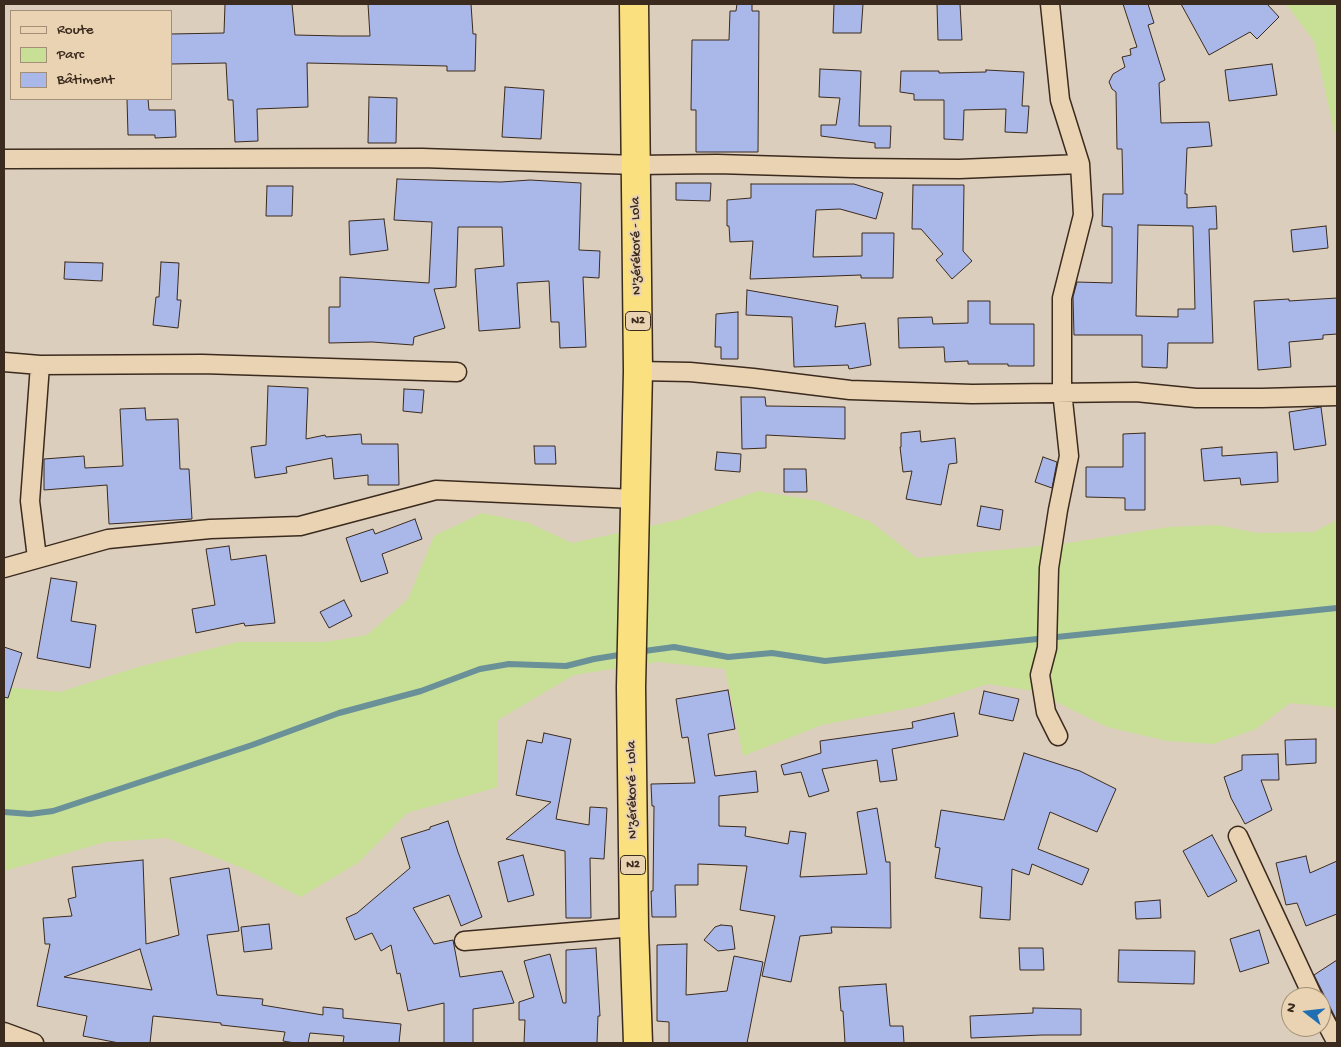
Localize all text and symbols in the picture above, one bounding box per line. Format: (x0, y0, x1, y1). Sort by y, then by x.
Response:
legend (10, 10, 172, 100)
text: Route (57, 21, 94, 39)
text: Parc (57, 46, 84, 64)
text: Bâtiment (57, 71, 114, 89)
street label: N'zérékoré - Lola (628, 197, 646, 295)
road number: N2 (626, 312, 650, 331)
street label: N'zérékoré - Lola (624, 741, 642, 839)
road number: N2 (620, 856, 646, 874)
north arrow (1281, 987, 1331, 1037)
text: N (1283, 1001, 1301, 1015)

